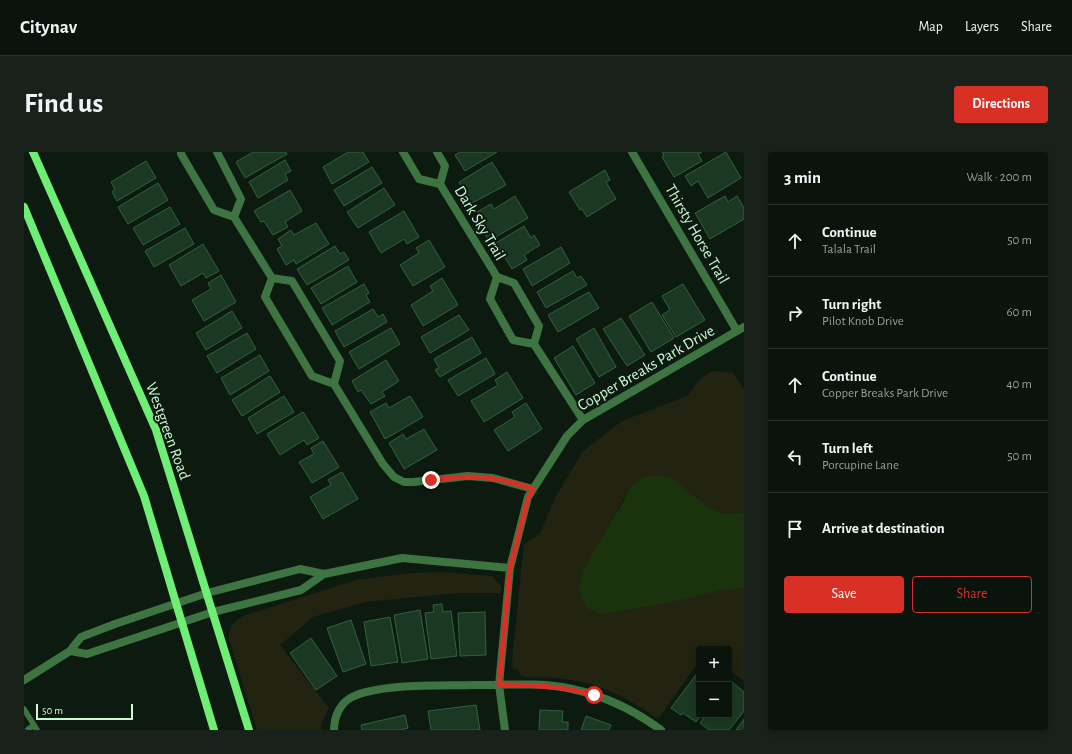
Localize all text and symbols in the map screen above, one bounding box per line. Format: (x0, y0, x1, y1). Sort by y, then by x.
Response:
text: Citynav (20, 18, 77, 37)
text: Map (918, 20, 943, 34)
text: Layers (965, 20, 999, 34)
text: Share (1021, 20, 1052, 34)
button: Directions (954, 86, 1048, 123)
text: Find us (24, 90, 103, 118)
text: 3 min (784, 169, 821, 186)
text: Walk · 200 m (966, 171, 1032, 184)
street label: Thirsty Horse Trail (661, 181, 732, 287)
street label: Dark Sky Trail (451, 183, 508, 264)
text: Continue (822, 225, 877, 240)
icon: ahead (784, 230, 806, 252)
text: 50 m (1007, 234, 1032, 247)
text: Talala Trail (822, 243, 876, 256)
text: Turn right (822, 297, 881, 312)
icon: right (784, 302, 806, 324)
text: 60 m (1006, 306, 1032, 319)
text: Pilot Knob Drive (822, 315, 904, 328)
street label: Copper Breaks Park Drive (575, 322, 717, 414)
text: Continue (822, 369, 877, 384)
icon: ahead (784, 374, 806, 396)
text: 40 m (1006, 378, 1032, 391)
street label: Westgreen Road (143, 380, 193, 482)
text: Copper Breaks Park Drive (822, 387, 948, 400)
text: Turn left (822, 441, 873, 456)
icon: left (784, 446, 806, 468)
text: 50 m (1007, 450, 1032, 463)
text: Porcupine Lane (822, 459, 899, 472)
route end (422, 471, 440, 489)
icon: arrive (784, 518, 806, 540)
text: Arrive at destination (822, 521, 945, 536)
button: Save (784, 576, 904, 613)
button: Share (912, 576, 1032, 613)
map controls (696, 646, 732, 718)
button: + (696, 646, 732, 682)
button: − (696, 682, 732, 718)
route start (585, 686, 603, 704)
scale bar (36, 702, 133, 721)
text: 50 m (42, 705, 63, 716)

